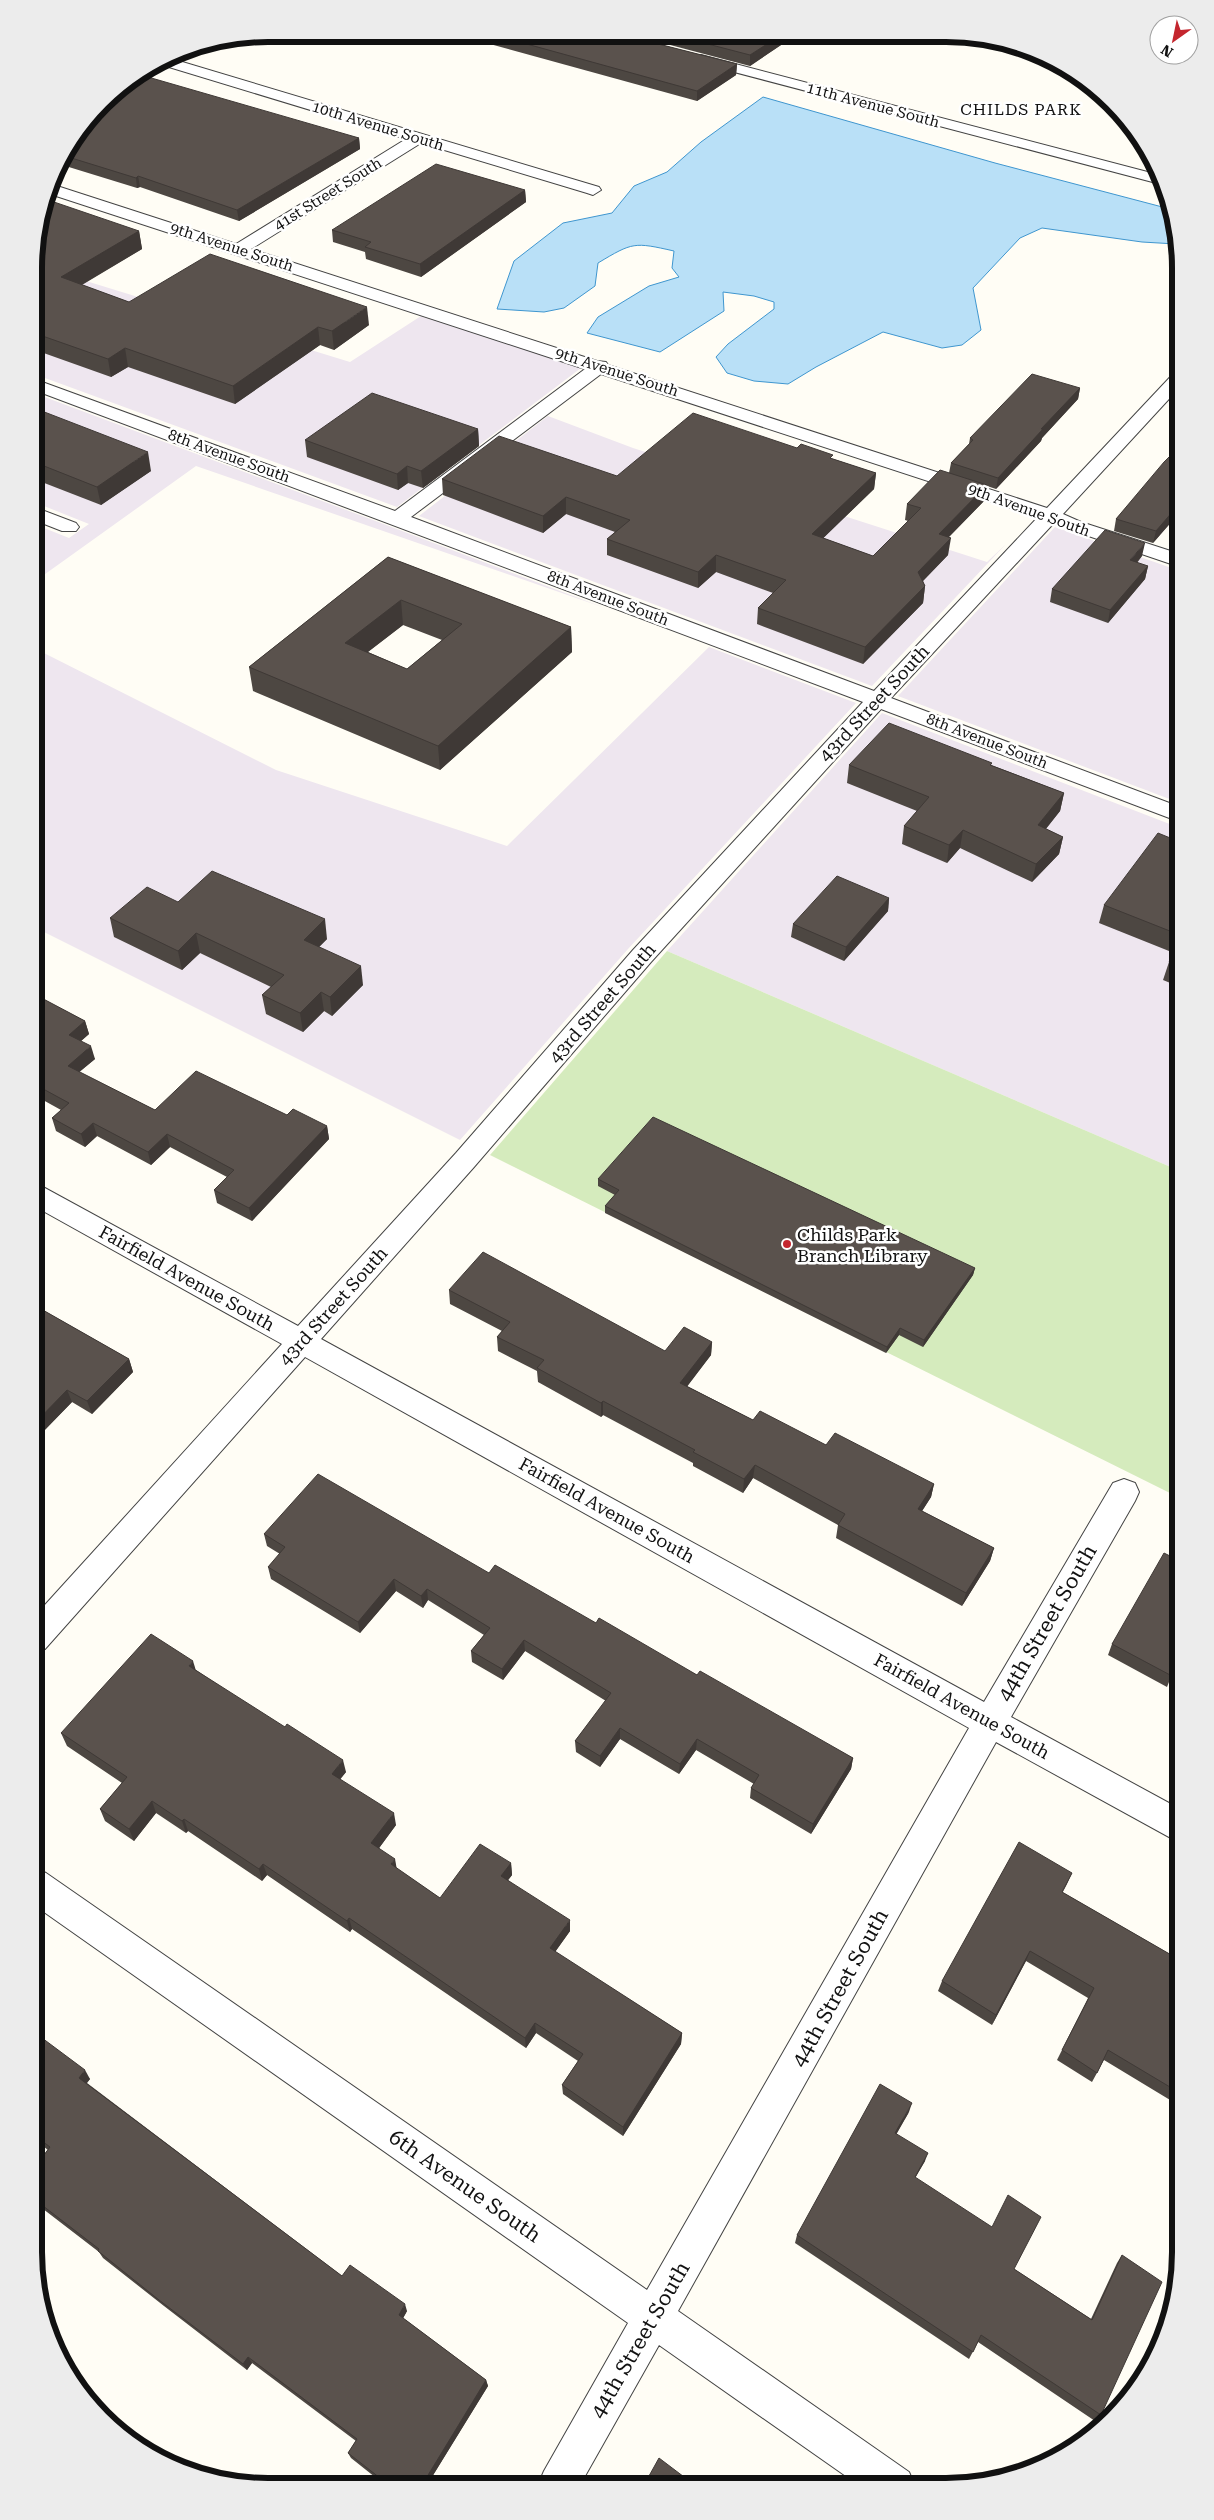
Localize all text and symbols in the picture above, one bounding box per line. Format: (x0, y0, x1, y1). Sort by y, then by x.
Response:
north arrow (1149, 15, 1199, 65)
text: N (1158, 41, 1176, 61)
street label: 11th Avenue South (805, 79, 942, 131)
street label: 10th Avenue South (310, 97, 446, 155)
district label: CHILDS PARK (960, 100, 1082, 119)
street label: 41st Street South (271, 153, 385, 234)
street label: 9th Avenue South (168, 219, 296, 276)
street label: 9th Avenue South (553, 344, 681, 401)
street label: 8th Avenue South (166, 426, 293, 487)
street label: 9th Avenue South (966, 480, 1093, 541)
street label: 8th Avenue South (545, 567, 671, 630)
street label: 43rd Street South (815, 640, 934, 766)
street label: 8th Avenue South (924, 710, 1050, 773)
street label: 43rd Street South (544, 939, 660, 1067)
street label: Fairfield Avenue South (96, 1221, 279, 1335)
place label: Childs Park Branch Library (797, 1224, 928, 1266)
marker: Childs Park Branch Library (781, 1238, 793, 1250)
street label: 43rd Street South (274, 1242, 392, 1369)
street label: Fairfield Avenue South (516, 1453, 699, 1567)
street label: 44th Street South (992, 1540, 1102, 1705)
street label: Fairfield Avenue South (871, 1649, 1054, 1763)
street label: 44th Street South (787, 1905, 894, 2071)
street label: 6th Avenue South (384, 2125, 546, 2248)
street label: 44th Street South (585, 2257, 695, 2422)

